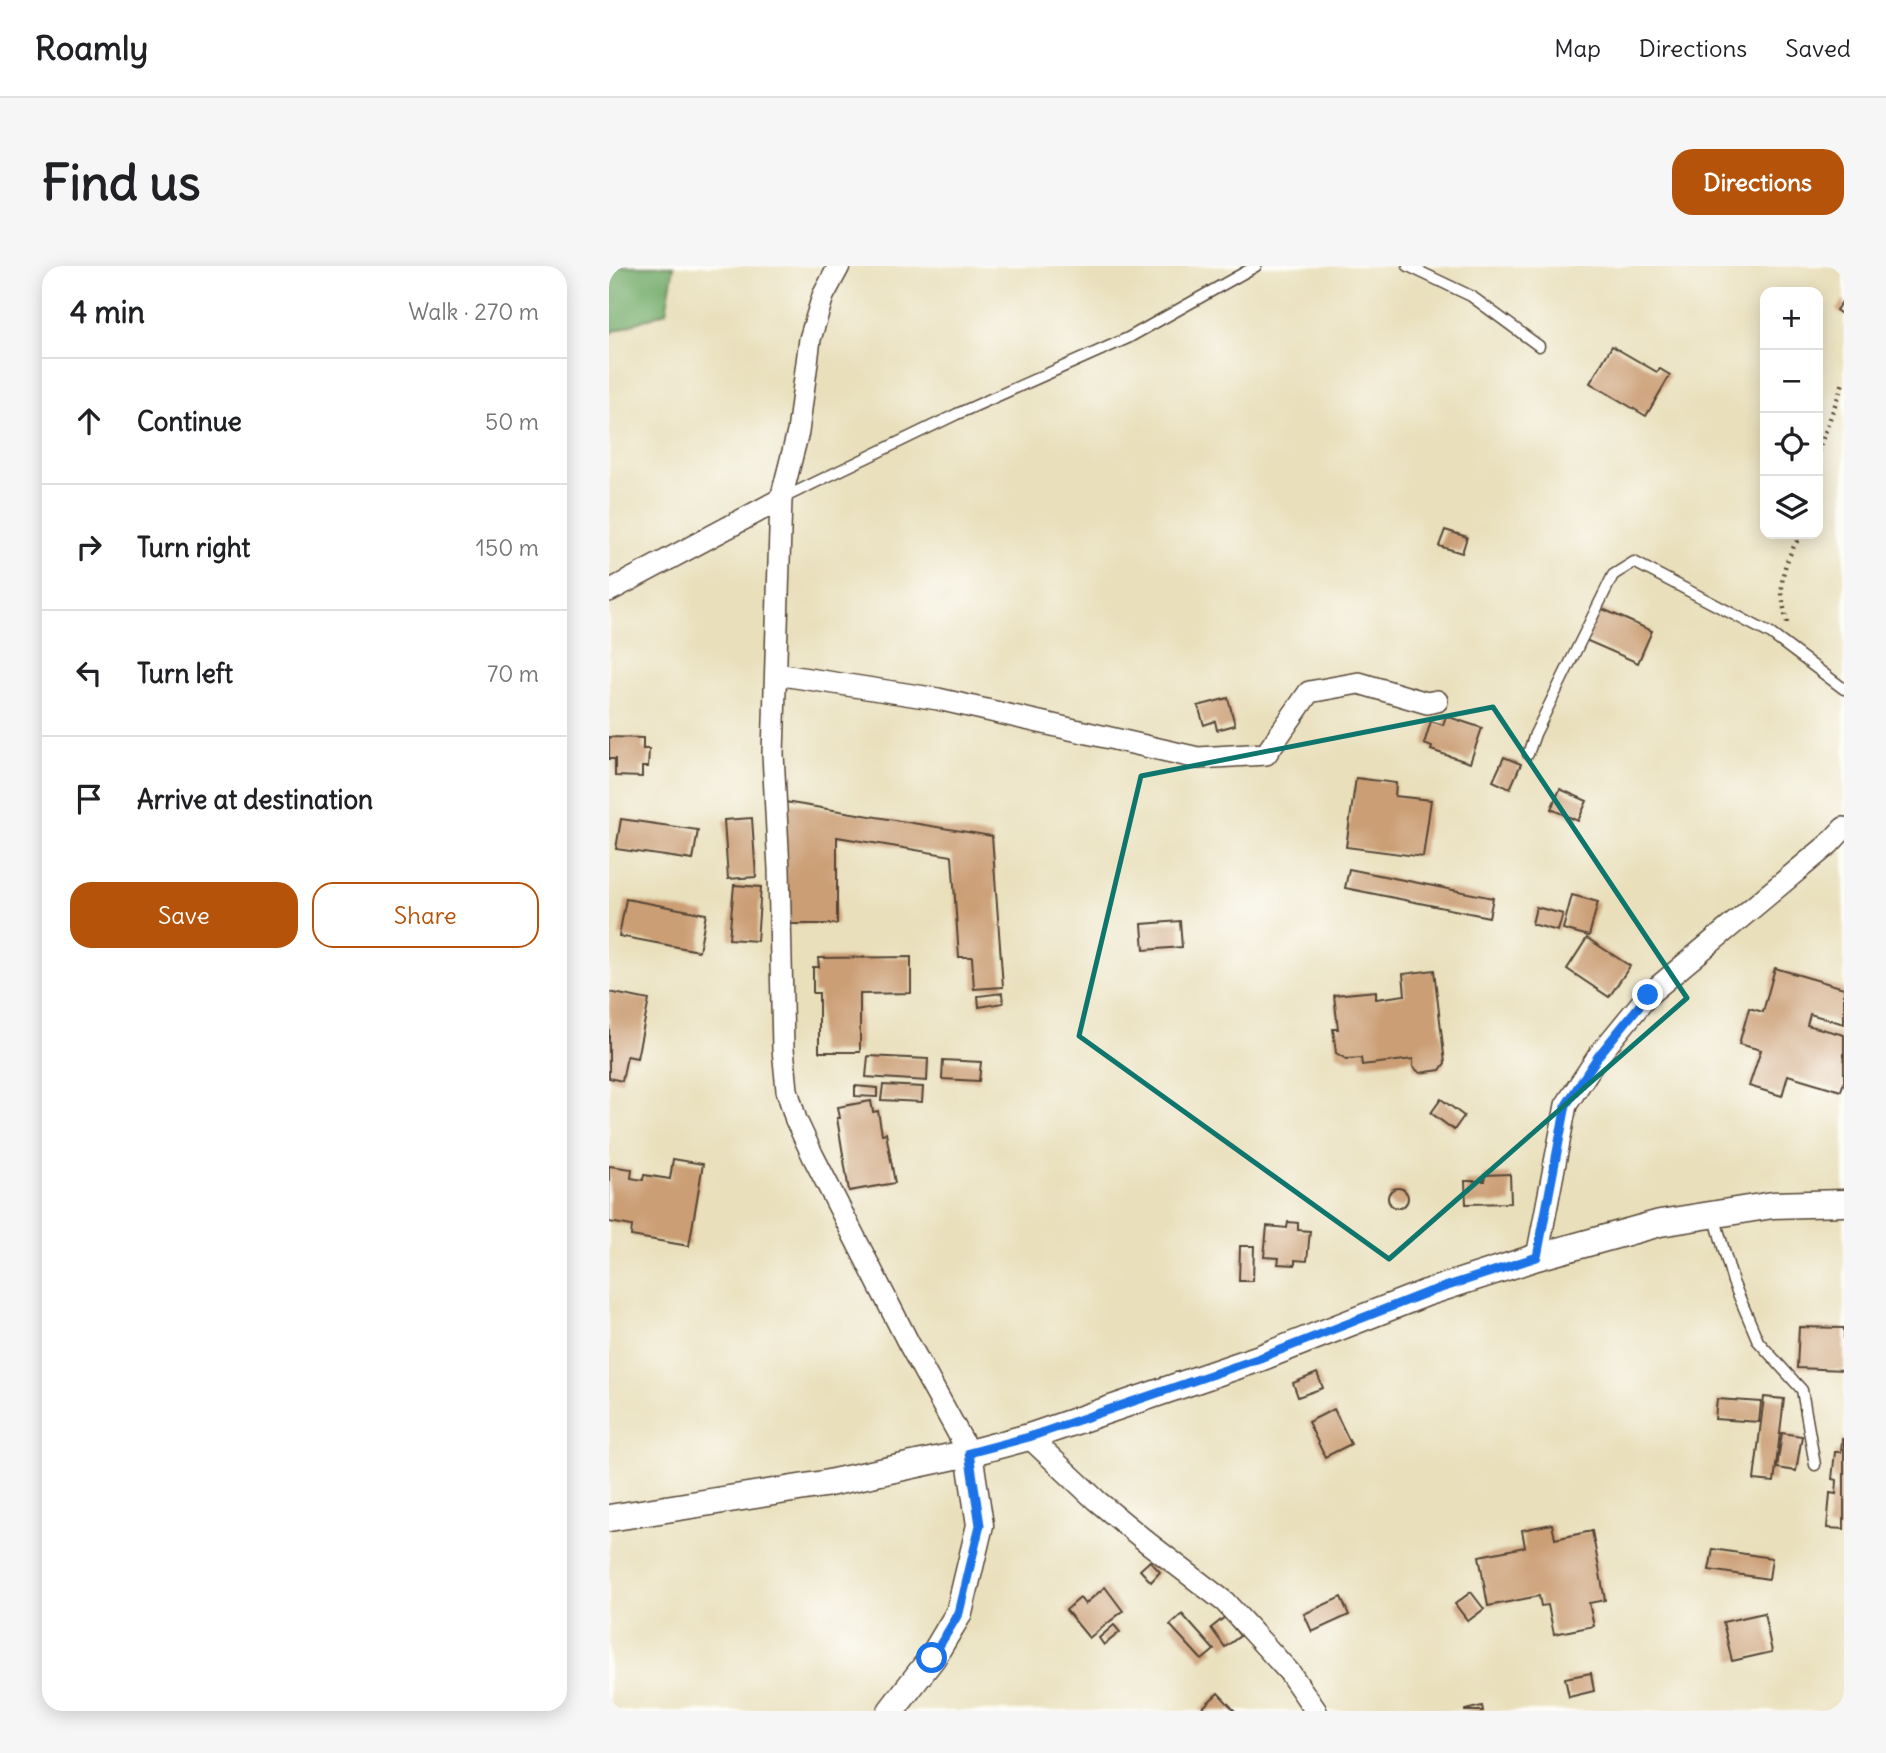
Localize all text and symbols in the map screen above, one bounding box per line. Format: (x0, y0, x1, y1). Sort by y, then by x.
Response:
text: Roamly (35, 27, 148, 69)
text: Map (1554, 33, 1601, 63)
text: Directions (1639, 33, 1747, 63)
text: Saved (1785, 33, 1851, 63)
button: Directions (1672, 149, 1844, 215)
text: Find us (42, 152, 200, 213)
map controls (1760, 287, 1823, 539)
button: + (1760, 287, 1823, 350)
text: 4 min (70, 293, 145, 331)
text: Walk · 270 m (408, 297, 539, 326)
button: − (1760, 350, 1823, 413)
icon: ahead (70, 402, 108, 440)
text: Continue (137, 405, 242, 438)
text: 50 m (485, 407, 539, 436)
button: locate (1760, 413, 1823, 476)
button: layers (1760, 476, 1823, 539)
icon: right (70, 528, 108, 566)
text: Turn right (137, 531, 250, 564)
text: 150 m (476, 533, 539, 562)
icon: left (70, 654, 108, 692)
text: Turn left (137, 657, 233, 690)
text: 70 m (487, 659, 539, 688)
icon: arrive (70, 780, 108, 818)
text: Arrive at destination (137, 783, 373, 816)
button: Save (70, 882, 298, 948)
button: Share (312, 882, 539, 948)
route end (1632, 979, 1663, 1010)
route start (916, 1642, 947, 1673)

